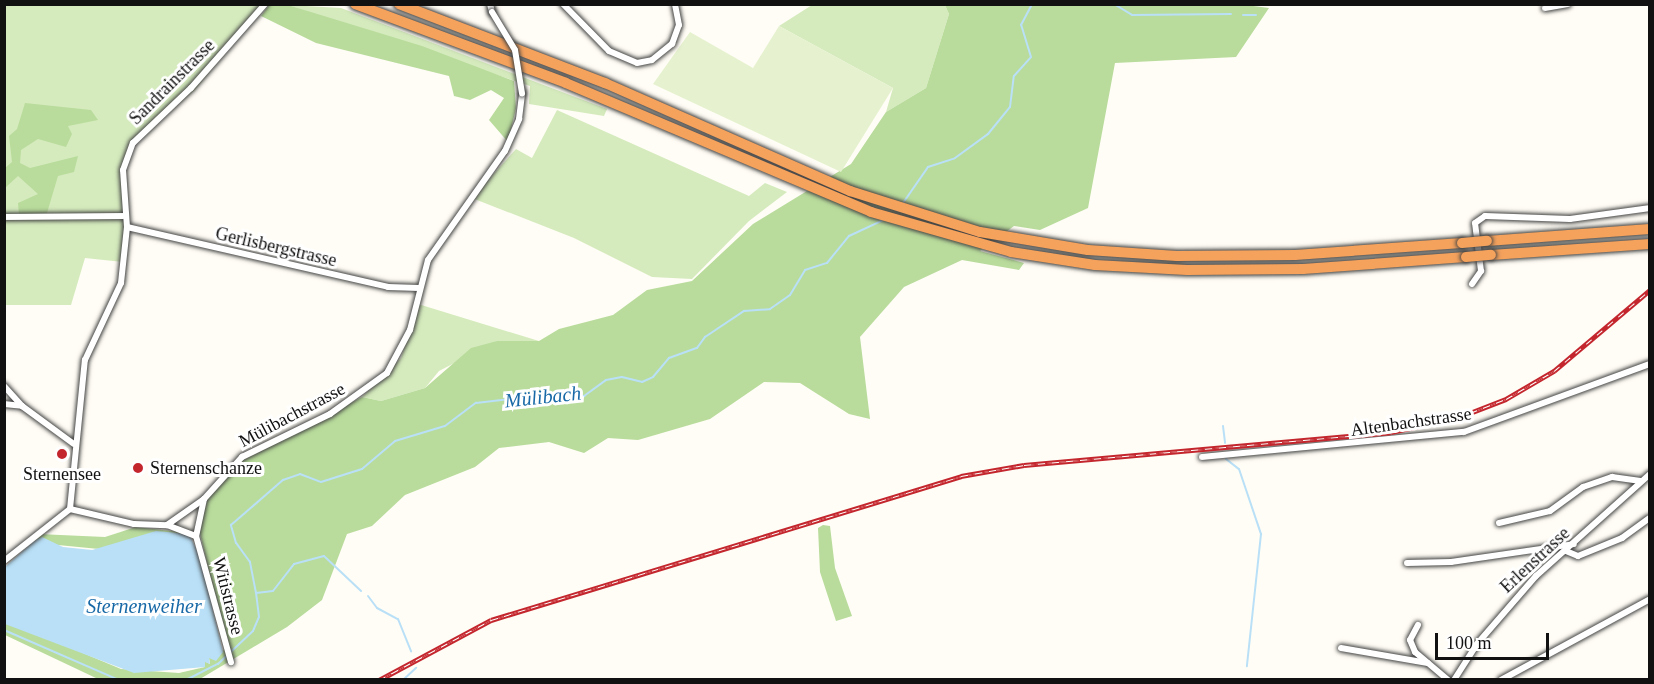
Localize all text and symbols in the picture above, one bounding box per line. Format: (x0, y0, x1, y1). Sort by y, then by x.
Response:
street label: Sandrainstrasse (125, 35, 219, 129)
street label: Gerlisbergstrasse (213, 223, 339, 271)
street label: Mülibachstrasse (235, 378, 349, 452)
water label: Mülibach (504, 381, 582, 413)
street label: Altenbachstrasse (1349, 403, 1473, 441)
marker: Sternensee (55, 447, 69, 461)
place label: Sternenschanze (150, 457, 262, 479)
marker: Sternenschanze (131, 461, 145, 475)
place label: Sternensee (23, 463, 101, 485)
street label: Erlenstrasse (1496, 522, 1574, 598)
street label: Witistrasse (208, 555, 248, 637)
water label: Sternenweiher (86, 594, 202, 618)
scale bar (1438, 621, 1552, 659)
text: 100 m (1446, 633, 1492, 653)

